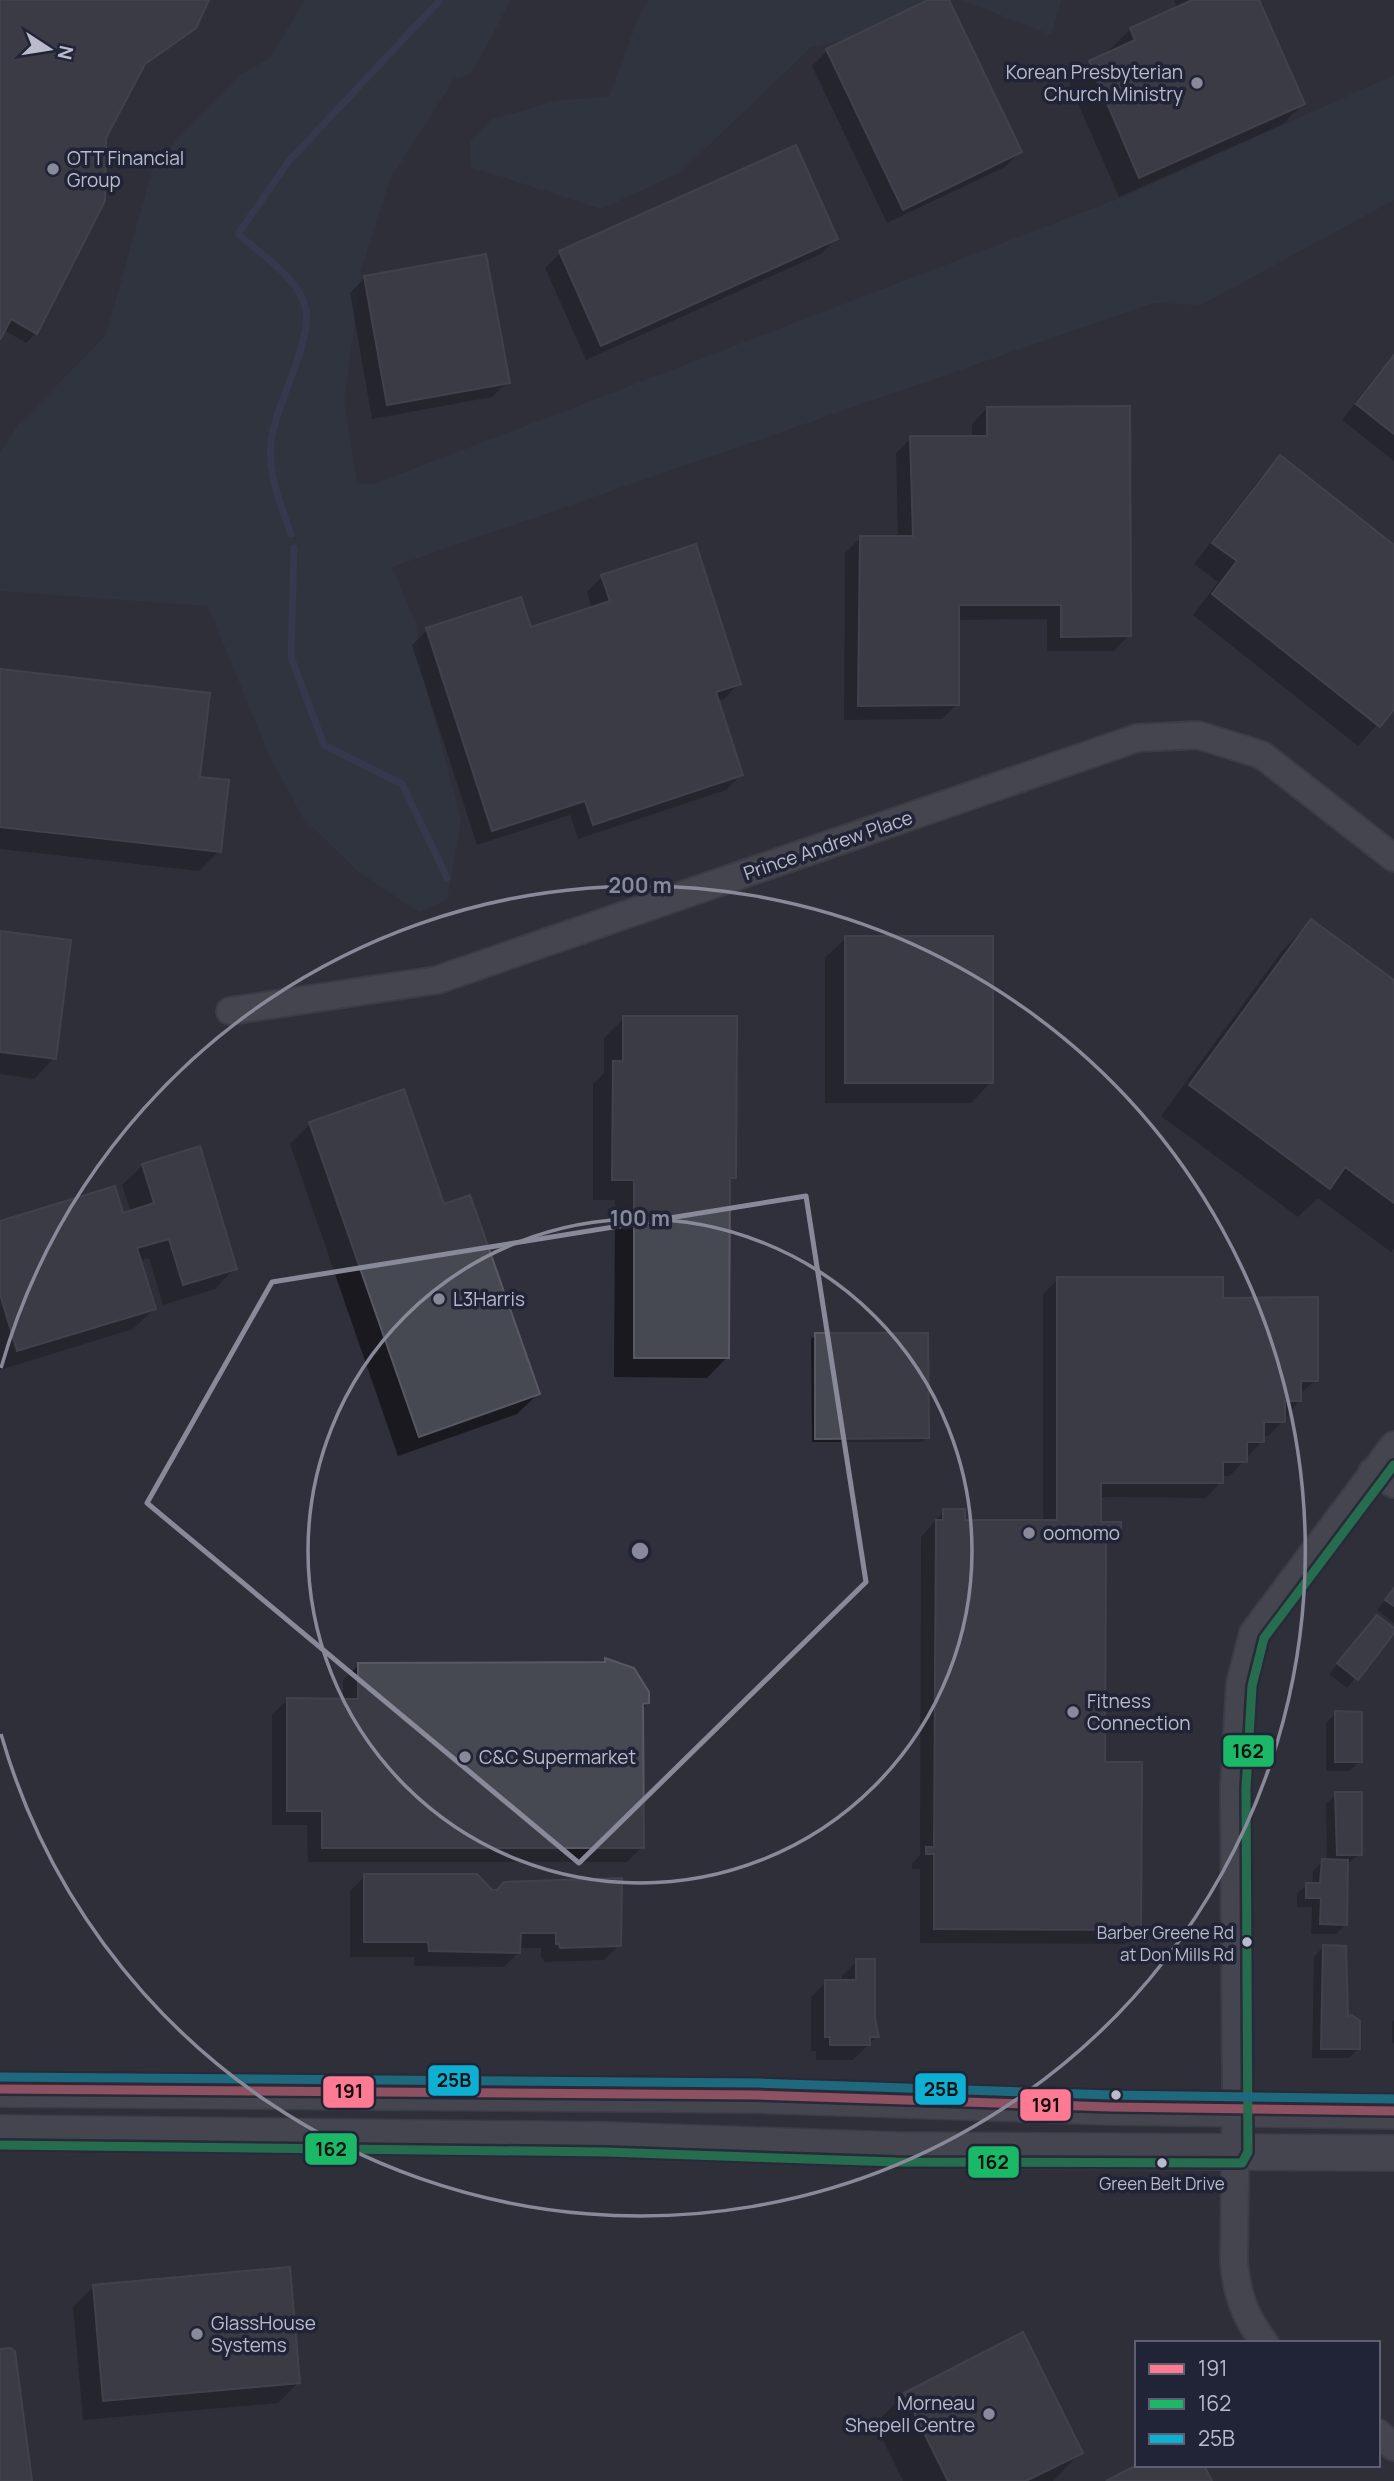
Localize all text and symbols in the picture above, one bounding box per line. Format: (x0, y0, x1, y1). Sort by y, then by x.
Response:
north arrow (14, 14, 84, 84)
text: N (51, 43, 80, 62)
place label: Korean Presbyterian Church Ministry (1006, 59, 1183, 107)
marker: Korean Presbyterian Church Ministry (1189, 75, 1205, 91)
place label: OTT Financial Group (67, 145, 184, 193)
marker: OTT Financial Group (45, 161, 61, 177)
street label: Prince Andrew Place (740, 804, 916, 886)
text: 200 m (608, 871, 672, 899)
text: 100 m (610, 1204, 670, 1232)
place label: L3Harris (453, 1286, 525, 1312)
marker: L3Harris (431, 1291, 447, 1307)
place label: oomomo (1043, 1520, 1120, 1546)
marker: oomomo (1021, 1525, 1037, 1541)
centre of rings (628, 1539, 652, 1563)
place label: Fitness Connection (1087, 1688, 1191, 1736)
marker: Fitness Connection (1065, 1704, 1081, 1720)
line badge: 162 (1222, 1734, 1275, 1768)
text: 162 (1232, 1738, 1264, 1764)
place label: C&C Supermarket (479, 1744, 636, 1770)
marker: C&C Supermarket (457, 1749, 473, 1765)
place label: Barber Greene Rd at Don Mills Rd (1097, 1921, 1234, 1966)
marker: Barber Greene Rd at Don Mills Rd (1240, 1935, 1254, 1949)
line badge: 25B (427, 2064, 480, 2097)
text: 25B (437, 2067, 471, 2093)
line badge: 25B (914, 2072, 967, 2106)
line badge: 191 (322, 2075, 375, 2109)
text: 25B (924, 2076, 958, 2102)
text: 191 (335, 2078, 363, 2104)
line badge: 191 (1019, 2088, 1072, 2122)
unlabelled marker (1109, 2088, 1123, 2102)
text: 191 (1032, 2092, 1060, 2118)
line badge: 162 (304, 2132, 358, 2166)
text: 162 (315, 2136, 347, 2162)
line badge: 162 (967, 2145, 1020, 2179)
text: 162 (977, 2149, 1009, 2175)
marker: Green Belt Drive (1155, 2156, 1169, 2170)
place label: Green Belt Drive (1099, 2172, 1225, 2195)
place label: GlassHouse Systems (211, 2310, 316, 2358)
marker: GlassHouse Systems (189, 2326, 205, 2342)
legend (1135, 2341, 1380, 2467)
text: 191 (1198, 2354, 1227, 2382)
text: 162 (1198, 2389, 1231, 2417)
place label: Morneau Shepell Centre (845, 2390, 975, 2438)
marker: Morneau Shepell Centre (981, 2406, 997, 2422)
text: 25B (1198, 2424, 1235, 2452)

